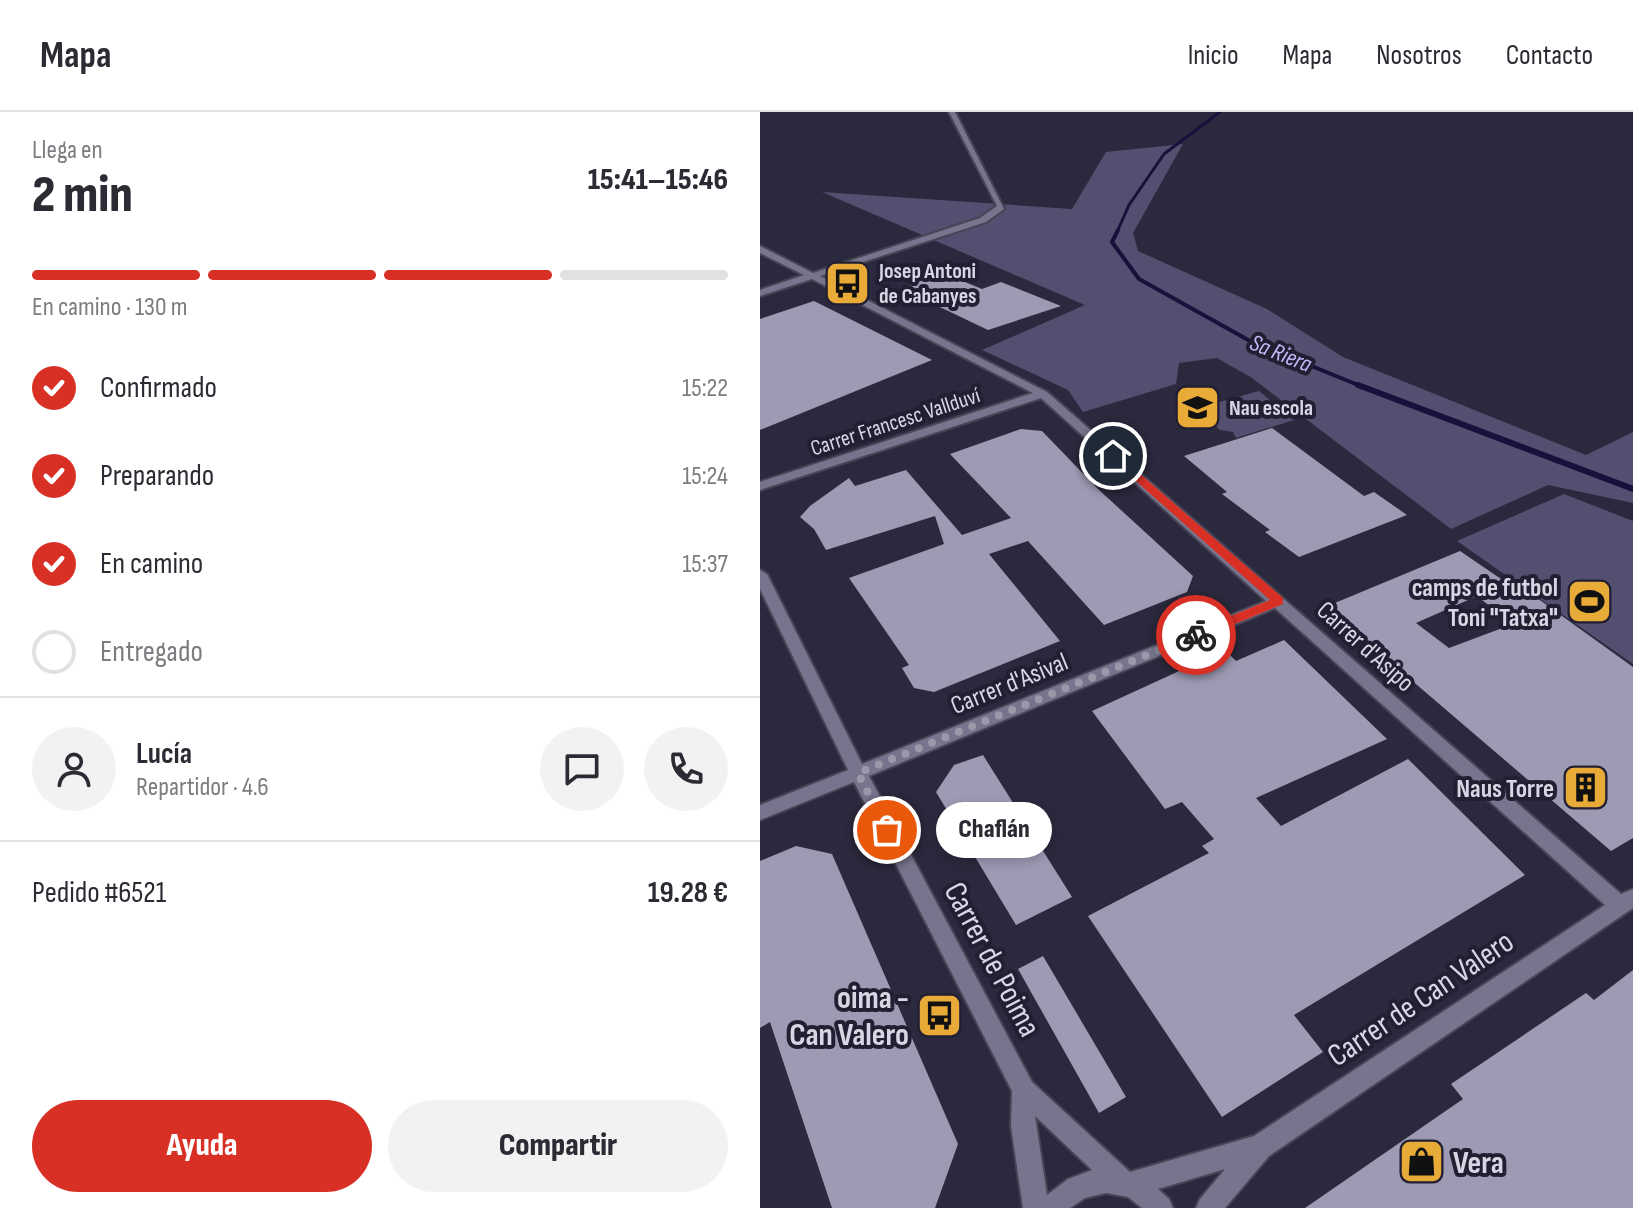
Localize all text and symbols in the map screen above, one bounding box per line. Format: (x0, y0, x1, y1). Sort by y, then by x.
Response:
text: Mapa (40, 33, 112, 78)
text: Inicio (1188, 39, 1239, 72)
text: Mapa (1283, 39, 1332, 72)
text: Nosotros (1376, 39, 1462, 72)
text: Contacto (1506, 39, 1593, 72)
text: Llega en (32, 135, 103, 166)
text: 15:41–15:46 (588, 162, 728, 198)
text: 2 min (32, 164, 133, 227)
place label: Josep Antoni de Cabanyes (878, 258, 977, 310)
bus stop icon: Josep Antoni de Cabanyes (824, 259, 872, 307)
text: En camino · 130 m (32, 292, 187, 323)
water label: Sa Riera (1246, 328, 1316, 379)
icon: check (32, 366, 76, 410)
text: Confirmado (100, 370, 217, 406)
text: 15:22 (682, 373, 728, 404)
street label: Carrer Francesc Vallduví (807, 382, 984, 463)
school or university icon: Nau escola (1174, 383, 1222, 431)
place label: Nau escola (1229, 395, 1313, 422)
pin (1079, 422, 1147, 490)
icon: home (1091, 434, 1135, 478)
icon: check (32, 454, 76, 498)
text: Preparando (100, 458, 214, 494)
text: 15:24 (682, 461, 728, 492)
icon: check (32, 542, 76, 586)
text: En camino (100, 546, 203, 582)
text: 15:37 (682, 549, 728, 580)
place label: camps de futbol Toni "Tatxa" (1412, 573, 1558, 634)
sports icon: camps de futbol Toni "Tatxa" (1565, 578, 1613, 626)
courier (1156, 595, 1236, 675)
street label: Carrer d'Asipo (1310, 595, 1420, 699)
icon: bike (1174, 613, 1218, 657)
text: Entregado (100, 634, 203, 670)
street label: Carrer d'Asival (946, 647, 1073, 722)
button: person (32, 727, 116, 811)
button: chat (540, 727, 624, 811)
button: phone (644, 727, 728, 811)
text: Lucía (136, 736, 192, 772)
building icon: Naus Torre (1561, 764, 1609, 812)
text: Repartidor · 4.6 (136, 772, 269, 803)
place label: Naus Torre (1456, 774, 1554, 805)
pin (853, 796, 921, 864)
callout: Chaflán (935, 802, 1051, 858)
icon: bag (865, 808, 909, 852)
text: Chaflán (958, 814, 1030, 845)
text: Pedido #6521 (32, 875, 166, 911)
text: 19.28 € (648, 875, 728, 911)
street label: Carrer de Poima (935, 876, 1049, 1044)
street label: Carrer de Can Valero (1320, 923, 1521, 1076)
place label: oima - Can Valero (789, 979, 909, 1055)
bus stop icon: oima - Can Valero (916, 991, 964, 1039)
button: Ayuda (32, 1100, 372, 1192)
button: Compartir (388, 1100, 728, 1192)
shop icon: Vera (1398, 1138, 1446, 1186)
place label: Vera (1453, 1144, 1504, 1183)

